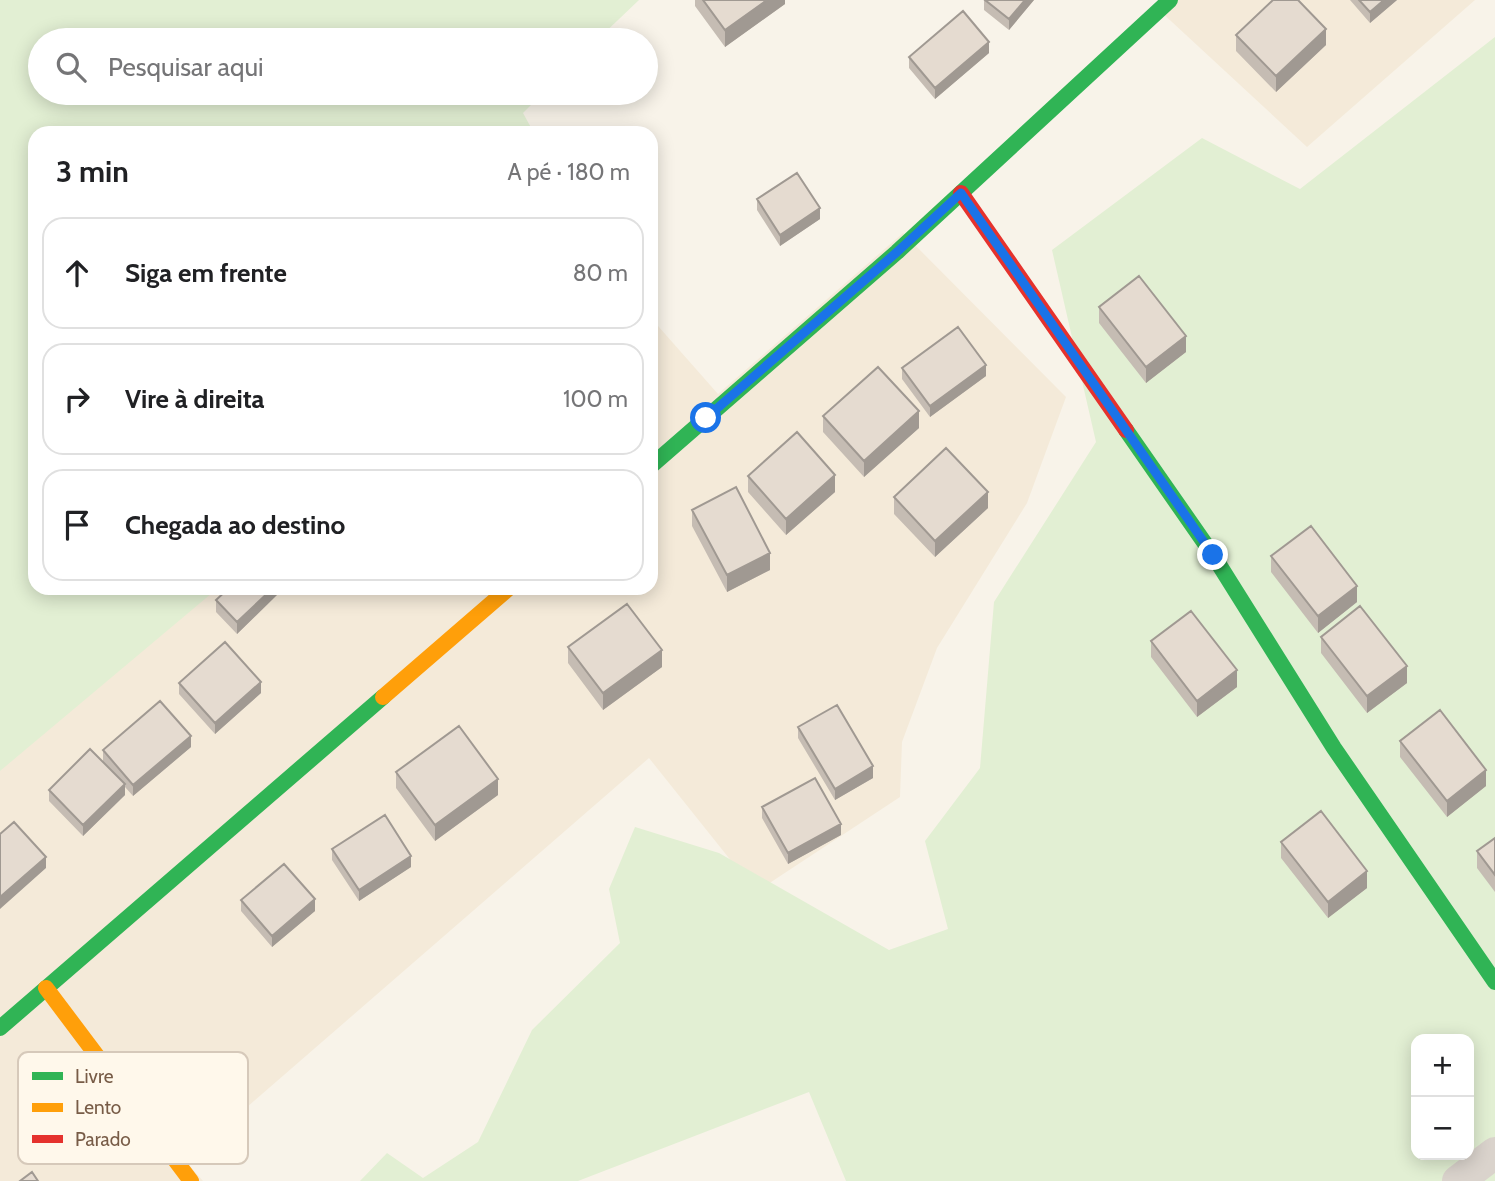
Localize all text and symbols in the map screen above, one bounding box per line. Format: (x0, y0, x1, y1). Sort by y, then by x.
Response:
search box (28, 28, 658, 105)
icon: search (52, 48, 90, 86)
text: Pesquisar aqui (108, 51, 264, 83)
text: 3 min (56, 153, 129, 190)
text: A pé · 180 m (507, 158, 630, 186)
icon: ahead (58, 254, 96, 292)
text: Siga em frente (125, 257, 287, 289)
text: 80 m (573, 259, 628, 287)
icon: right (58, 380, 96, 418)
text: Vire à direita (125, 383, 265, 415)
text: 100 m (563, 385, 628, 413)
route start (690, 402, 721, 433)
icon: arrive (58, 506, 96, 544)
text: Chegada ao destino (125, 509, 345, 541)
route end (1197, 539, 1228, 570)
map controls (1411, 1034, 1474, 1160)
button: + (1411, 1034, 1474, 1097)
legend (18, 1052, 248, 1164)
text: Livre (75, 1065, 114, 1088)
text: Lento (75, 1096, 121, 1119)
button: − (1411, 1097, 1474, 1160)
text: Parado (75, 1128, 131, 1151)

